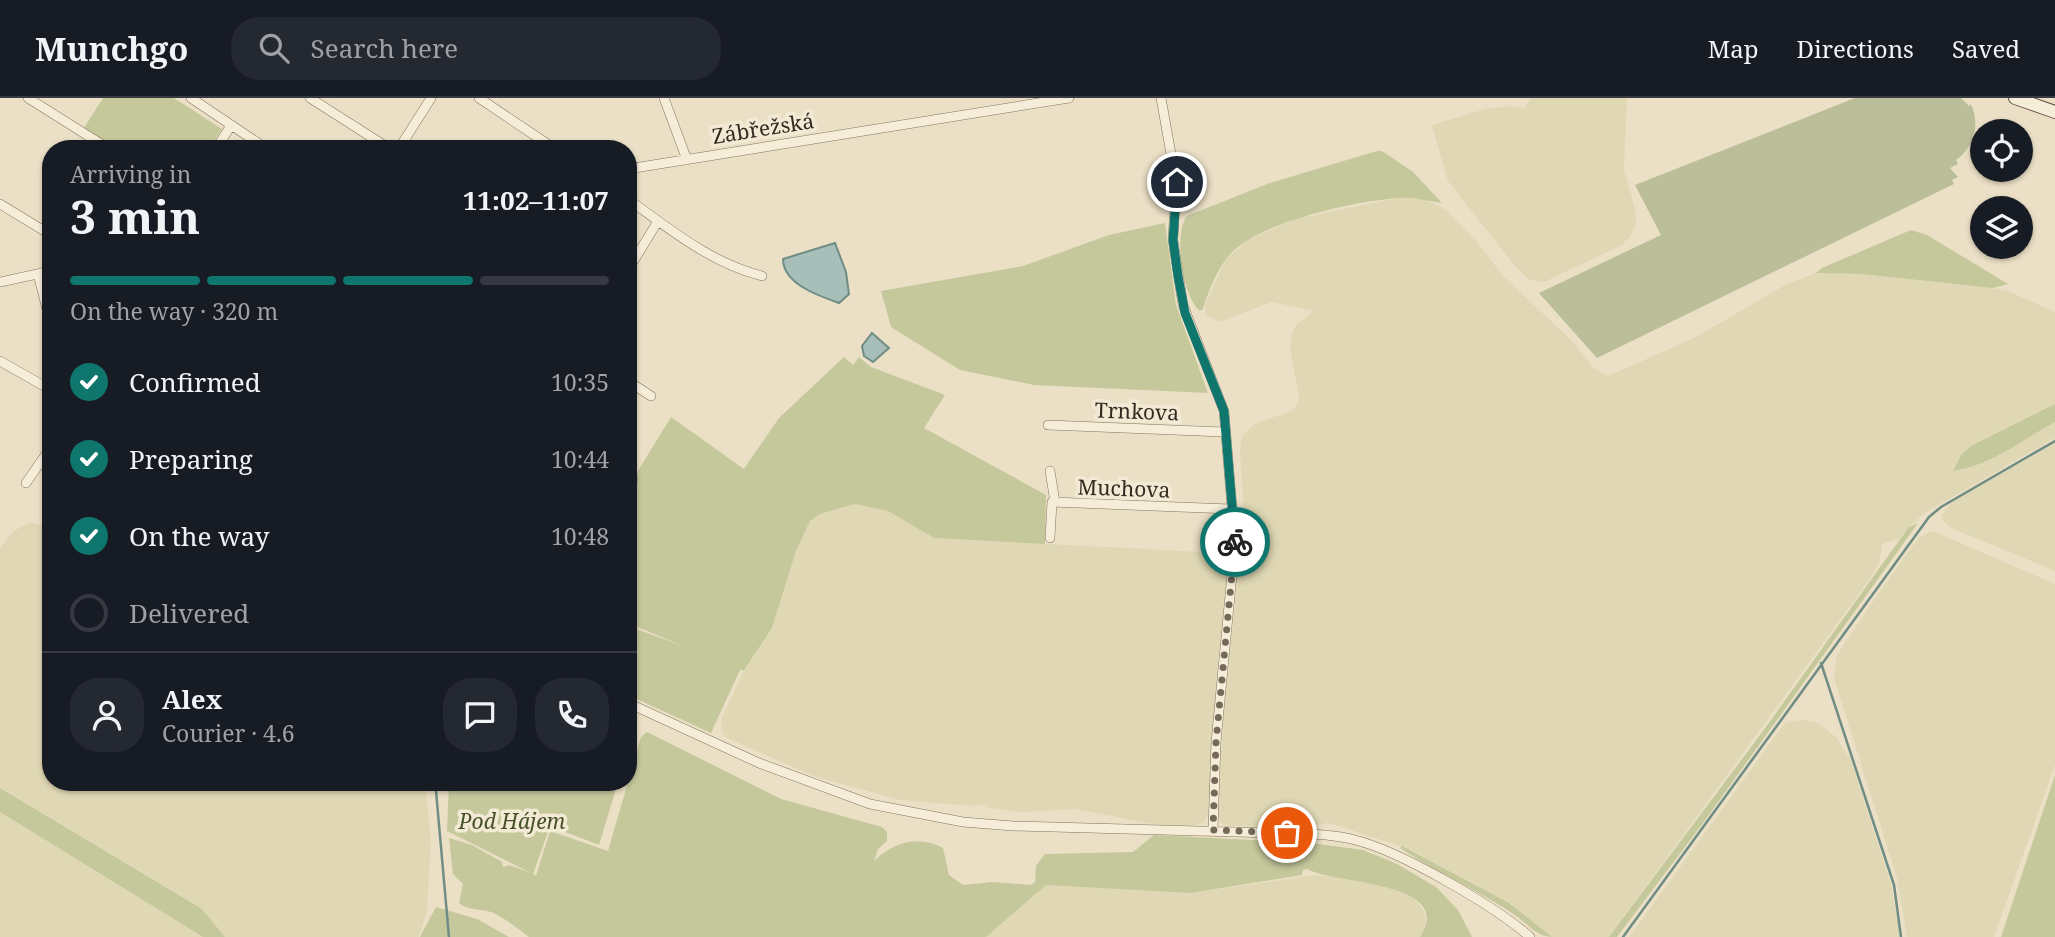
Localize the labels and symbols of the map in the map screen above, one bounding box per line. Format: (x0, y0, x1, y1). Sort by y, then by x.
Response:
street label: Zábřežská (710, 106, 816, 150)
pin (1147, 152, 1207, 212)
street label: Trnkova (1094, 396, 1180, 426)
street label: Muchova (1077, 472, 1171, 504)
courier (1200, 507, 1270, 577)
pin (1257, 803, 1317, 863)
park label: Pod Hájem (458, 807, 566, 835)

